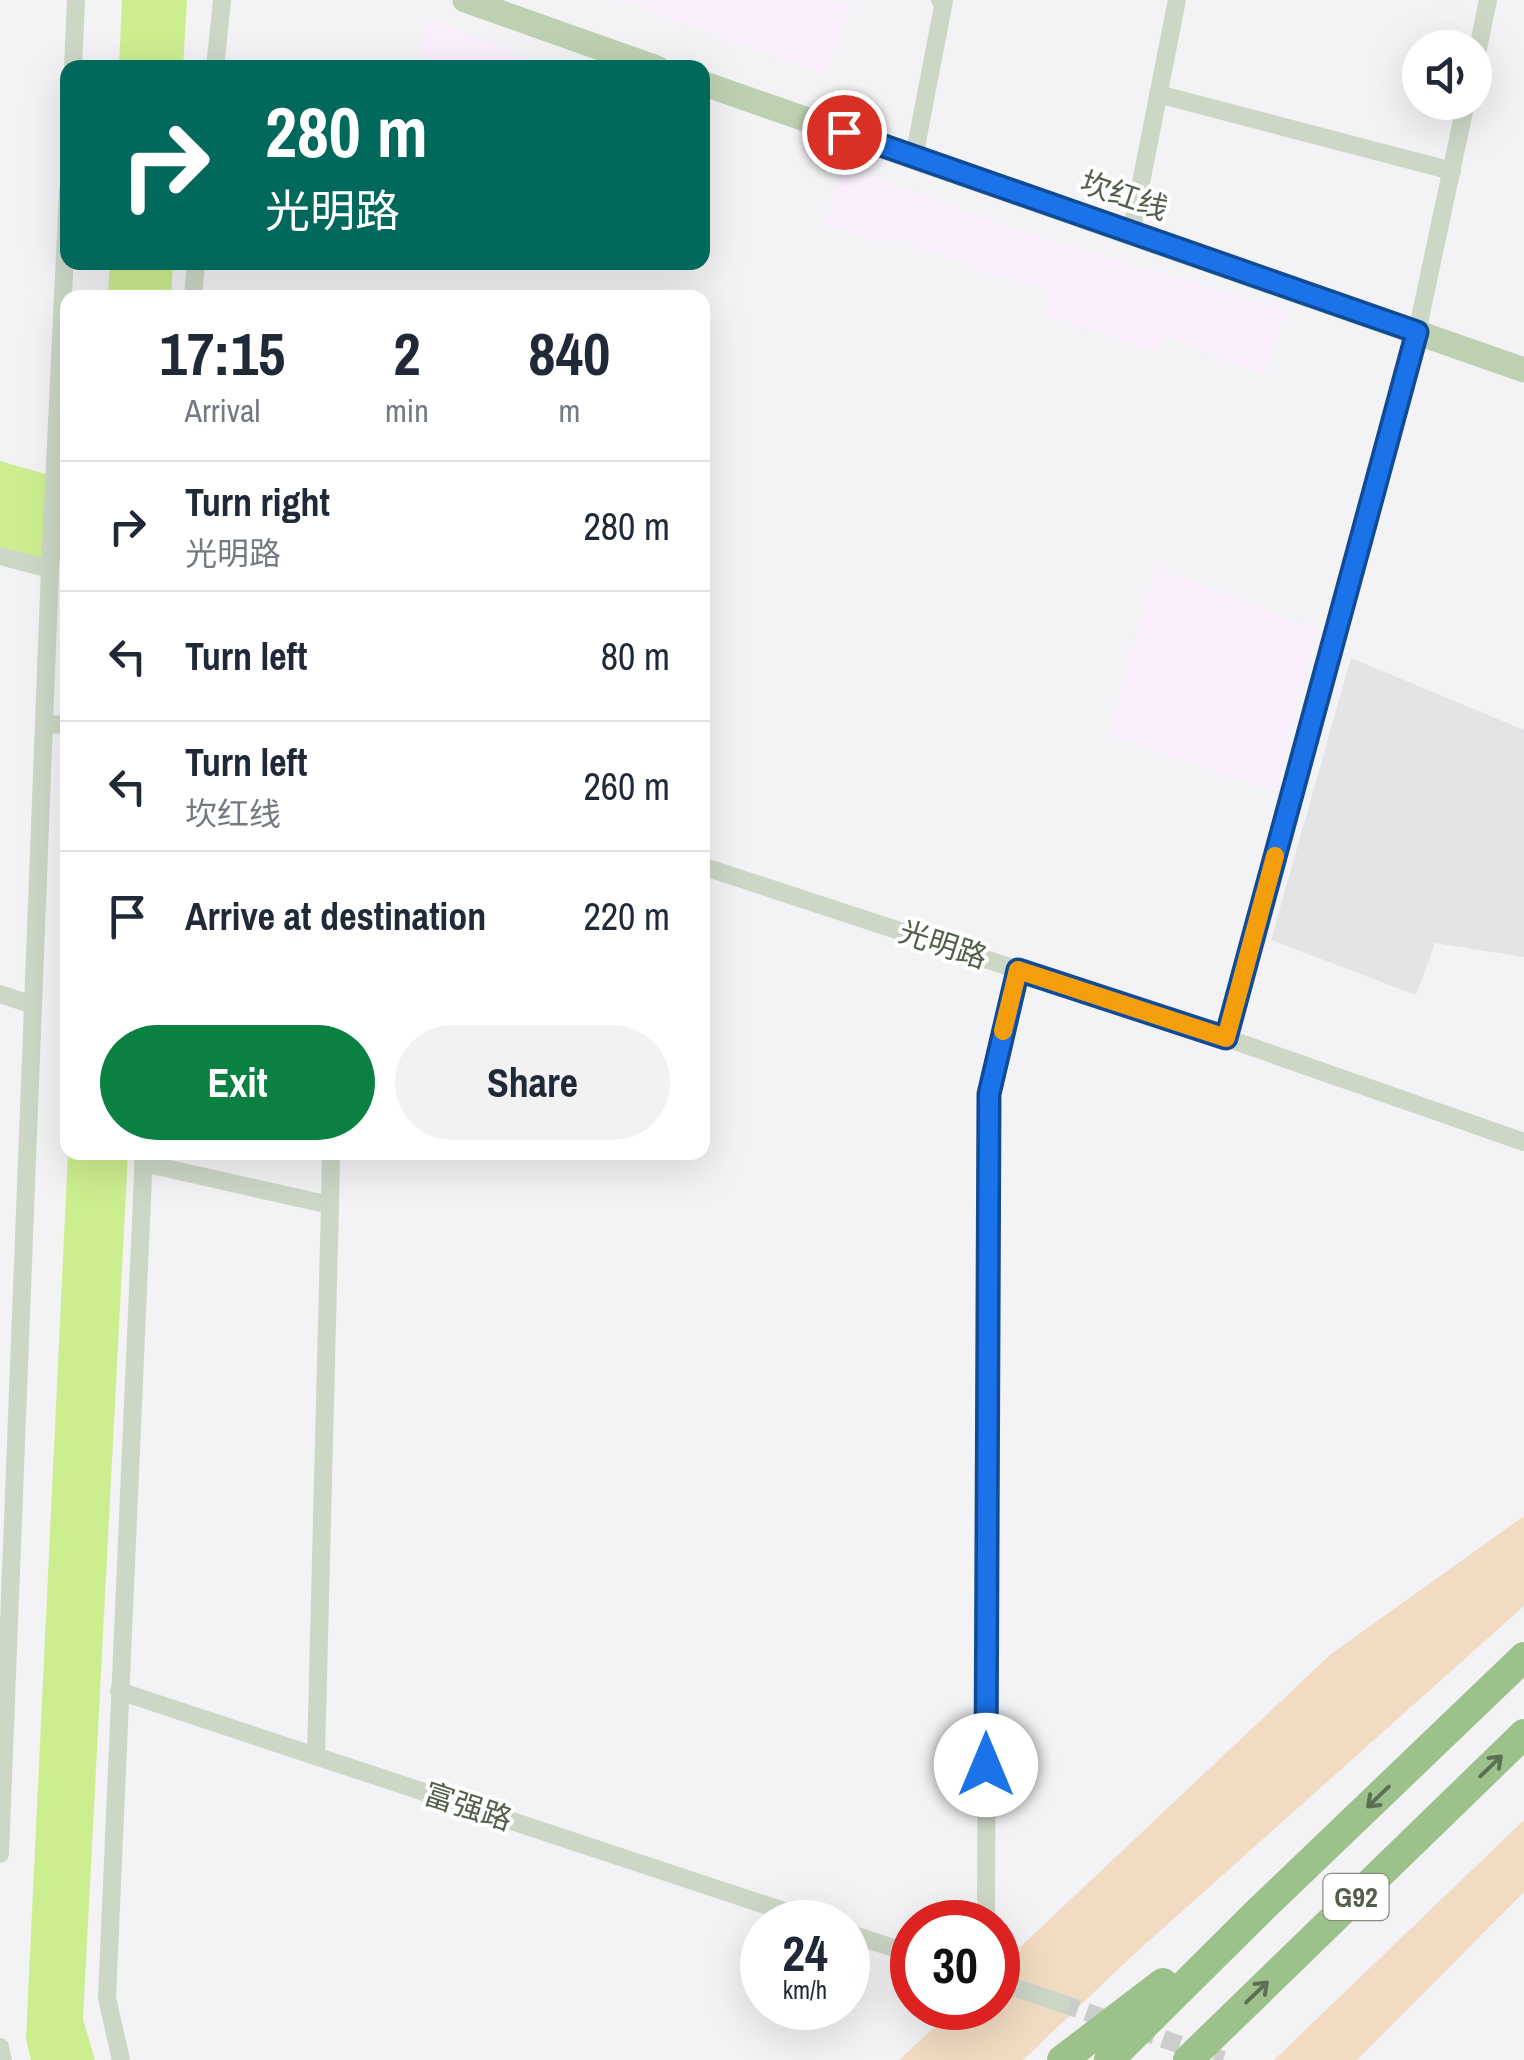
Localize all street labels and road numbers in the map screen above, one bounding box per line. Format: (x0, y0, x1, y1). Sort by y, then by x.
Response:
street label: 坎红线 (1075, 161, 1173, 229)
street label: 光明路 (894, 911, 992, 977)
street label: 富强路 (419, 1773, 517, 1839)
road number: G92 (1324, 1874, 1388, 1920)

